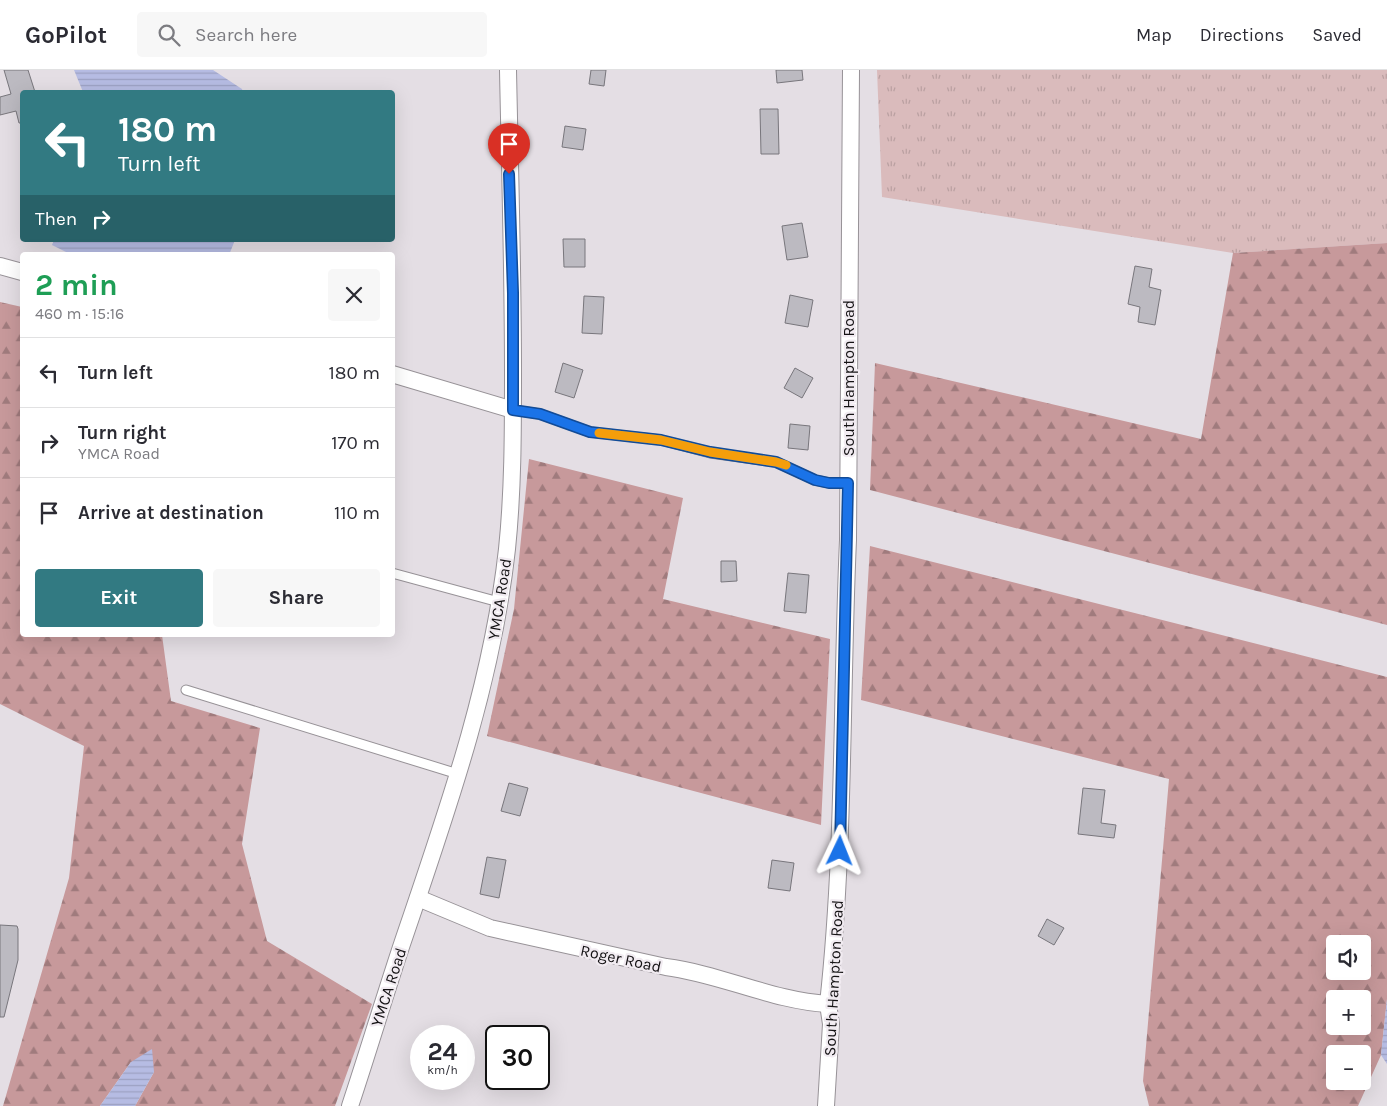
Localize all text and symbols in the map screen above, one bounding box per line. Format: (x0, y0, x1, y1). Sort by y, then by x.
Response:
search box (137, 12, 487, 57)
text: GoPilot (25, 21, 107, 49)
icon: search (155, 21, 183, 49)
text: Search here (195, 24, 297, 46)
text: Map (1136, 24, 1172, 46)
text: Directions (1200, 24, 1284, 46)
text: Saved (1312, 24, 1362, 46)
text: 180 m (118, 109, 217, 150)
icon: left (35, 110, 100, 175)
pin (488, 123, 530, 174)
icon: arrive (495, 130, 523, 158)
text: Turn left (118, 151, 201, 177)
icon: right (87, 205, 115, 233)
text: Then (35, 208, 77, 230)
text: 2 min (35, 267, 118, 303)
button: close (328, 269, 380, 321)
street label: South Hampton Road (839, 300, 858, 456)
text: 460 m · 15:16 (35, 304, 124, 323)
icon: left (35, 359, 63, 387)
text: Turn left (78, 362, 153, 384)
text: 180 m (328, 362, 380, 384)
text: Turn right (78, 422, 167, 444)
icon: right (35, 429, 63, 457)
text: 170 m (331, 432, 380, 454)
text: YMCA Road (78, 444, 160, 463)
icon: arrive (35, 499, 63, 527)
text: Arrive at destination (78, 502, 264, 524)
text: 110 m (334, 502, 380, 524)
street label: YMCA Road (484, 557, 515, 641)
button: Exit (35, 569, 203, 627)
button: Share (213, 569, 380, 627)
position arrow (813, 824, 865, 876)
street label: South Hampton Road (820, 899, 847, 1057)
map controls (1326, 935, 1371, 1090)
button: sound (1326, 935, 1371, 980)
street label: Roger Road (579, 941, 663, 976)
street label: YMCA Road (367, 945, 410, 1029)
button: + (1326, 990, 1371, 1035)
speed limit sign: 30 (485, 1025, 550, 1090)
text: 24 (427, 1037, 458, 1066)
button: − (1326, 1045, 1371, 1090)
text: km/h (427, 1063, 458, 1077)

